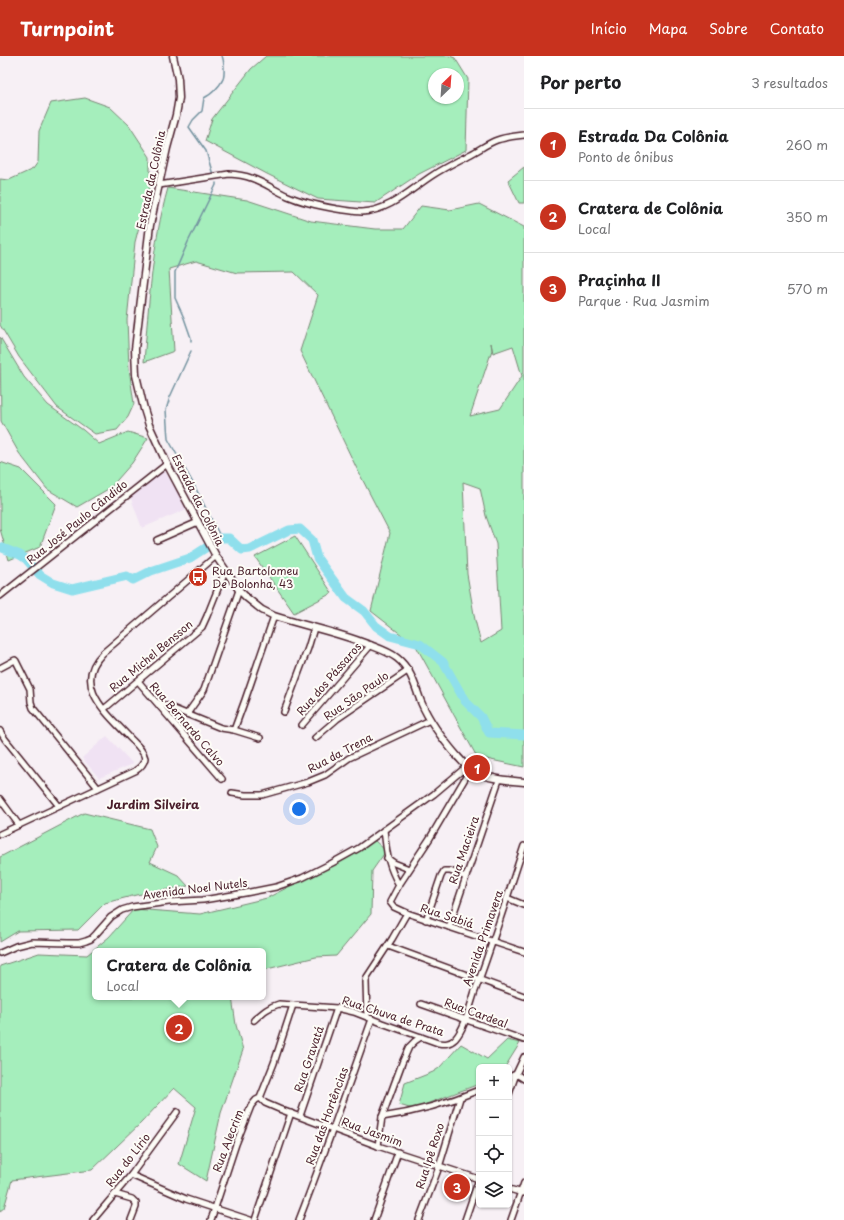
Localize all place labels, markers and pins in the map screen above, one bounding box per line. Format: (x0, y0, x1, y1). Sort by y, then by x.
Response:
place label: Rua Bartolomeu De Bolonha, 43 (212, 562, 298, 592)
bus stop icon: Rua Bartolomeu De Bolonha, 43 (187, 566, 209, 588)
pin: 1 (464, 753, 490, 783)
pin: 2 (166, 1013, 192, 1043)
pin: 3 (444, 1172, 470, 1202)

